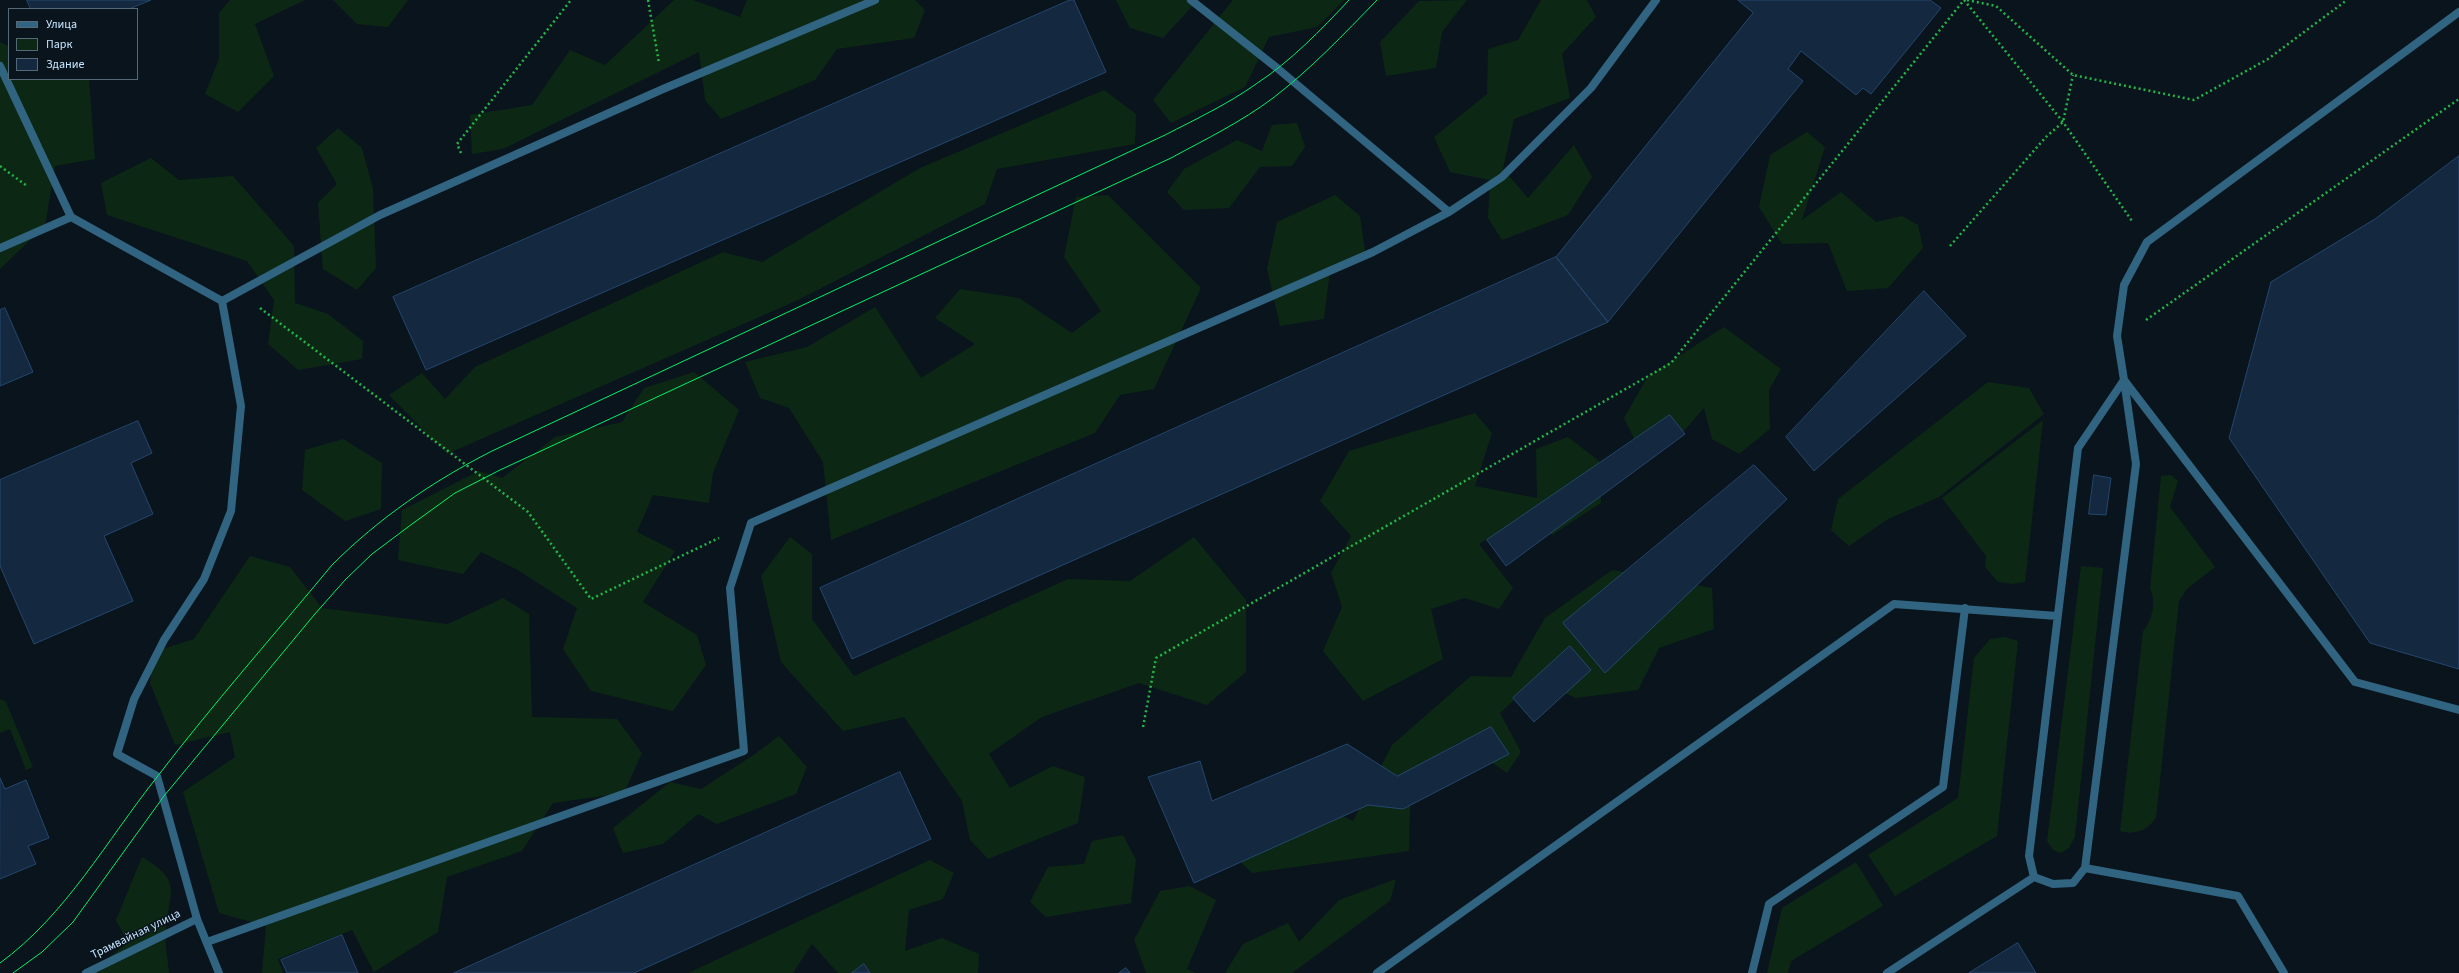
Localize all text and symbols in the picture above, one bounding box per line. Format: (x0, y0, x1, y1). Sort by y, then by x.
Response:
legend (8, 8, 138, 80)
text: Улица (46, 16, 77, 33)
text: Парк (46, 36, 72, 53)
text: Здание (46, 56, 85, 73)
street label: Трамвайная улица (89, 907, 183, 963)

